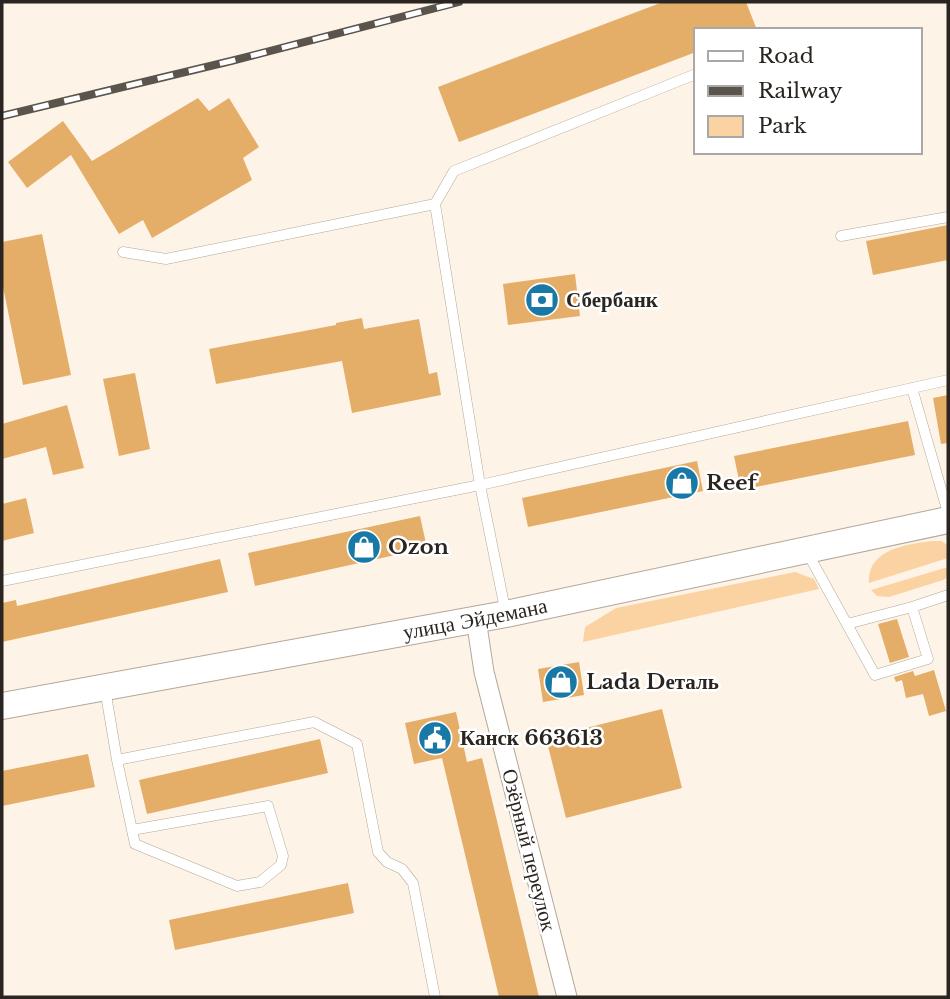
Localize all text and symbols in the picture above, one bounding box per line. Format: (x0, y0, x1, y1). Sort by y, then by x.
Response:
legend (694, 28, 922, 154)
text: Road (758, 43, 814, 69)
text: Railway (758, 78, 843, 104)
text: Park (758, 113, 807, 139)
bank icon: Сбербанк (523, 281, 561, 319)
place label: Сбербанк (566, 287, 659, 313)
shop icon: Reef (663, 464, 701, 502)
place label: Reef (706, 470, 760, 496)
shop icon: Ozon (345, 528, 383, 566)
place label: Ozon (388, 534, 449, 560)
street label: улица Эйдемана (401, 592, 550, 646)
shop icon: Lada Dеталь (542, 663, 580, 701)
place label: Lada Dеталь (586, 669, 719, 695)
public building icon: Канск 663613 (416, 719, 454, 757)
place label: Канск 663613 (460, 725, 603, 751)
street label: Озёрный переулок (496, 766, 562, 935)

